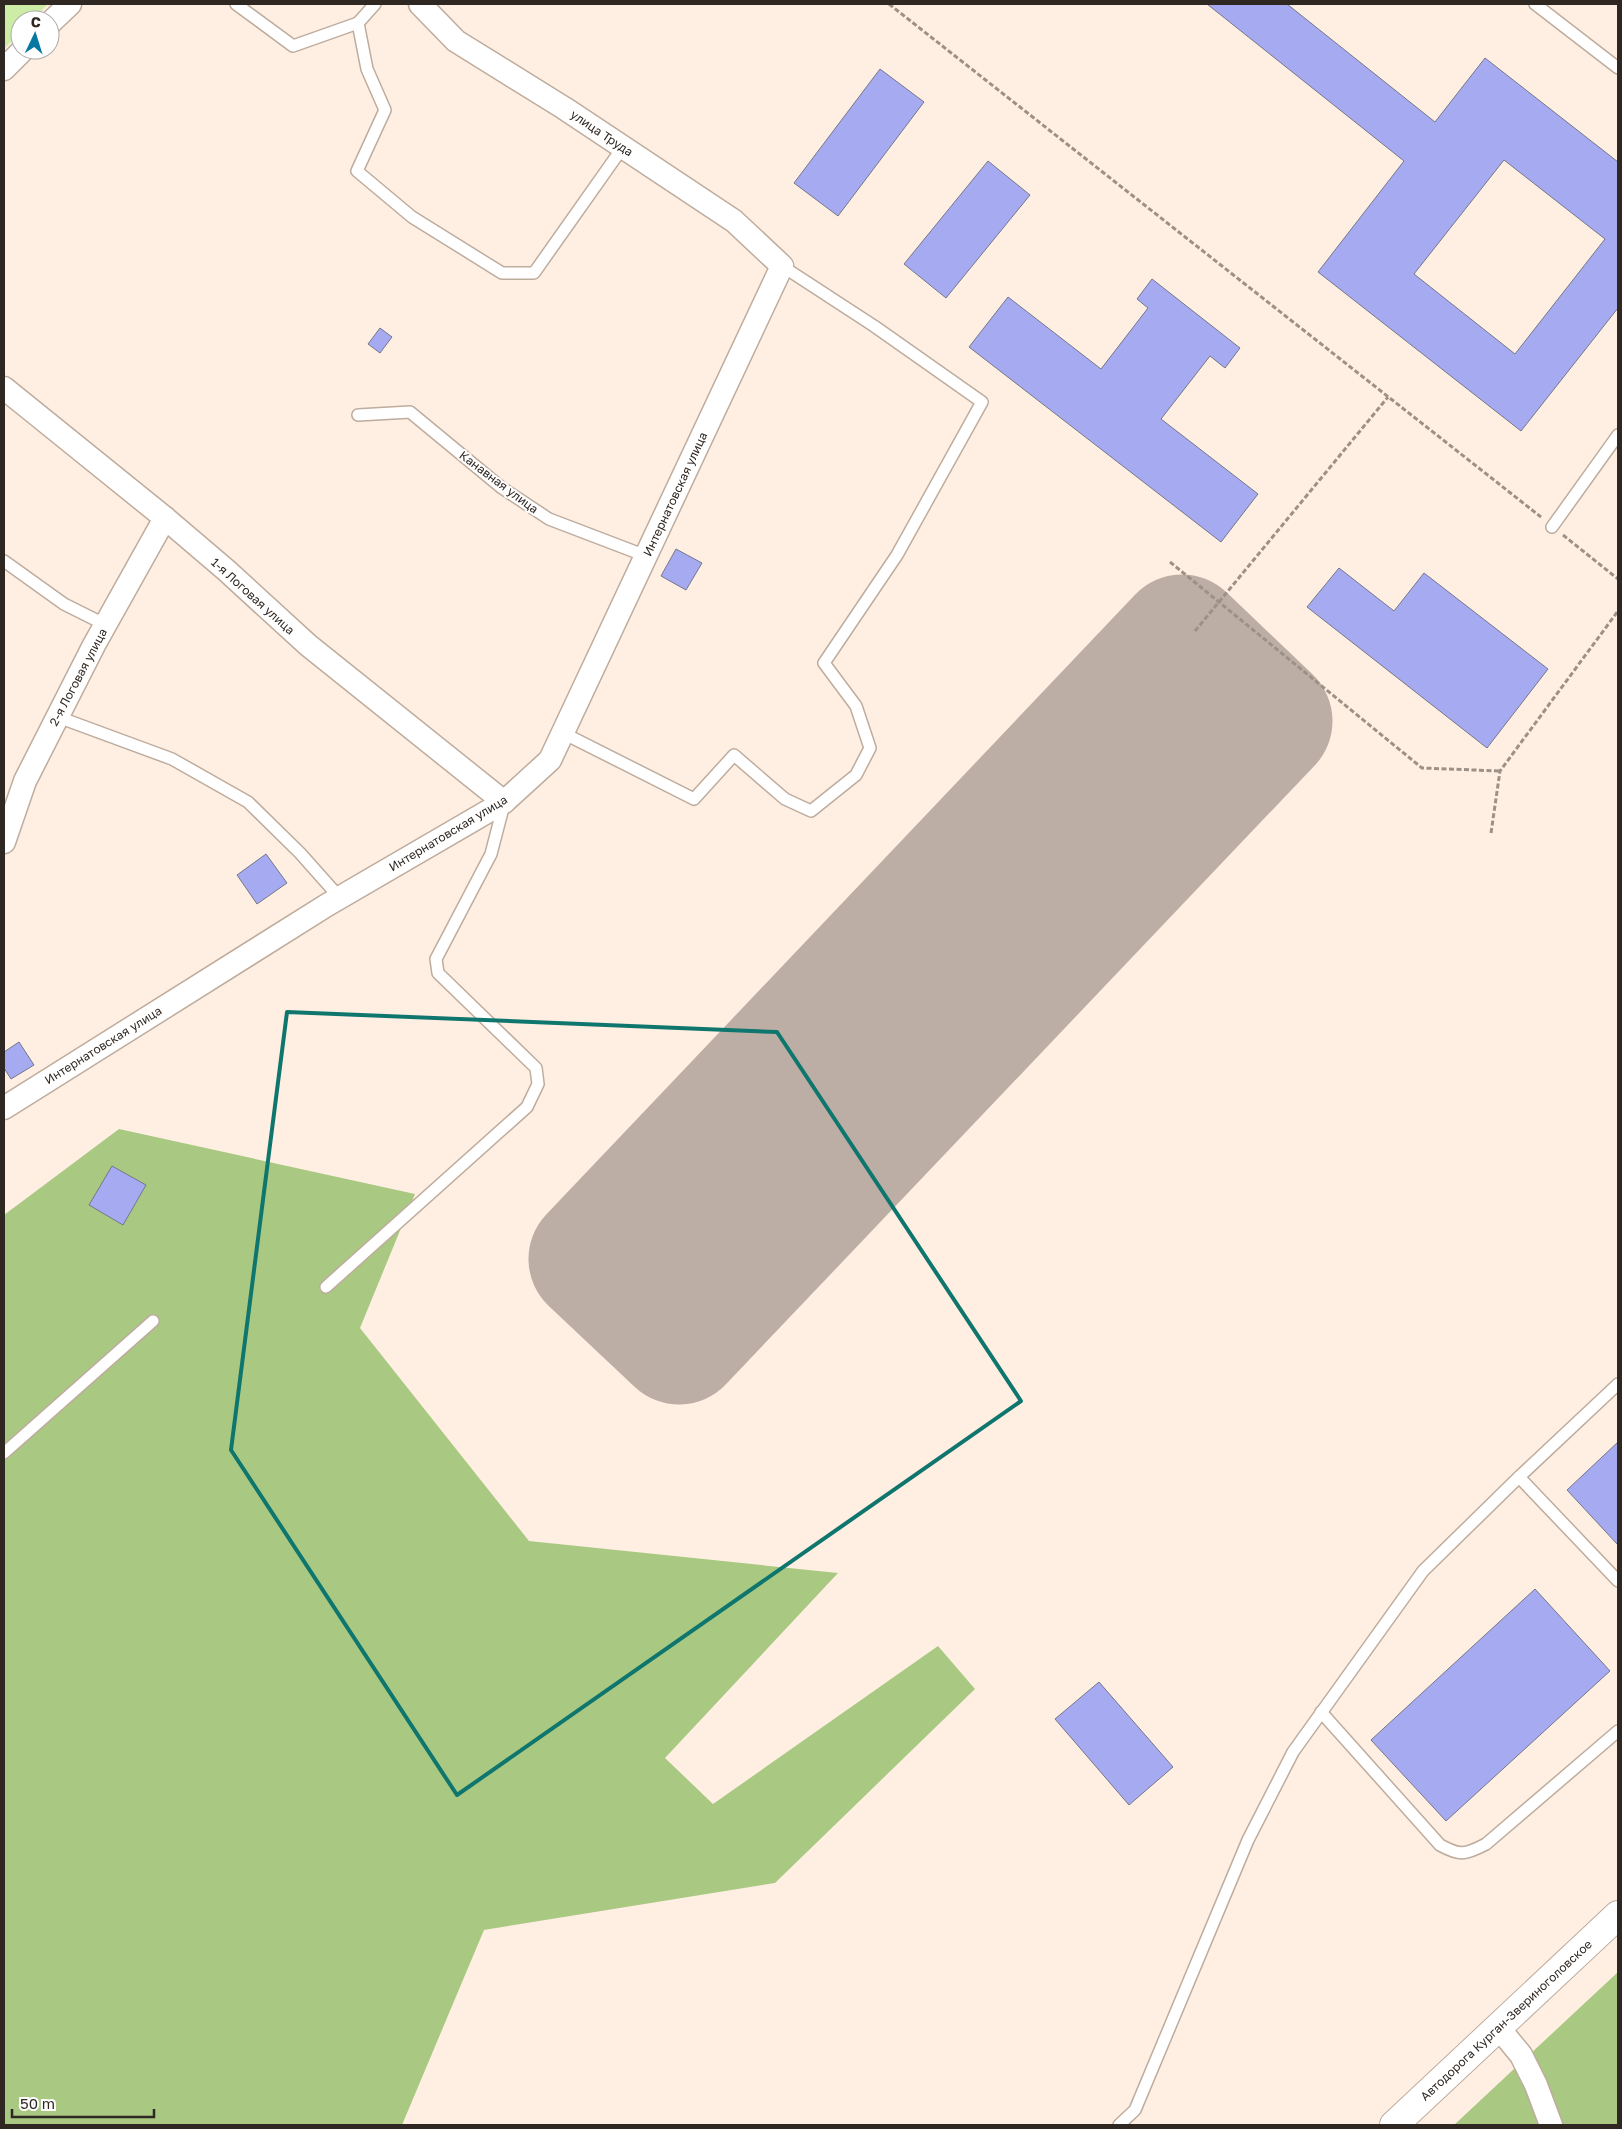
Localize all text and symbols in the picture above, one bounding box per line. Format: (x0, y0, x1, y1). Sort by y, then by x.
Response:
north arrow (10, 10, 60, 60)
text: С (30, 13, 42, 30)
street label: улица Труда (568, 107, 636, 159)
street label: Интернатовская улица (640, 429, 710, 559)
street label: Канавная улица (457, 447, 541, 517)
street label: 1-я Логовая улица (208, 555, 298, 637)
street label: 2-я Логовая улица (46, 626, 110, 728)
street label: Интернатовская улица (386, 792, 510, 874)
street label: Интернатовская улица (42, 1003, 164, 1087)
street label: Автодорога Курган-Звериноголовское (1417, 1936, 1595, 2104)
scale bar (12, 2086, 155, 2118)
text: 50 m (20, 2094, 55, 2112)

